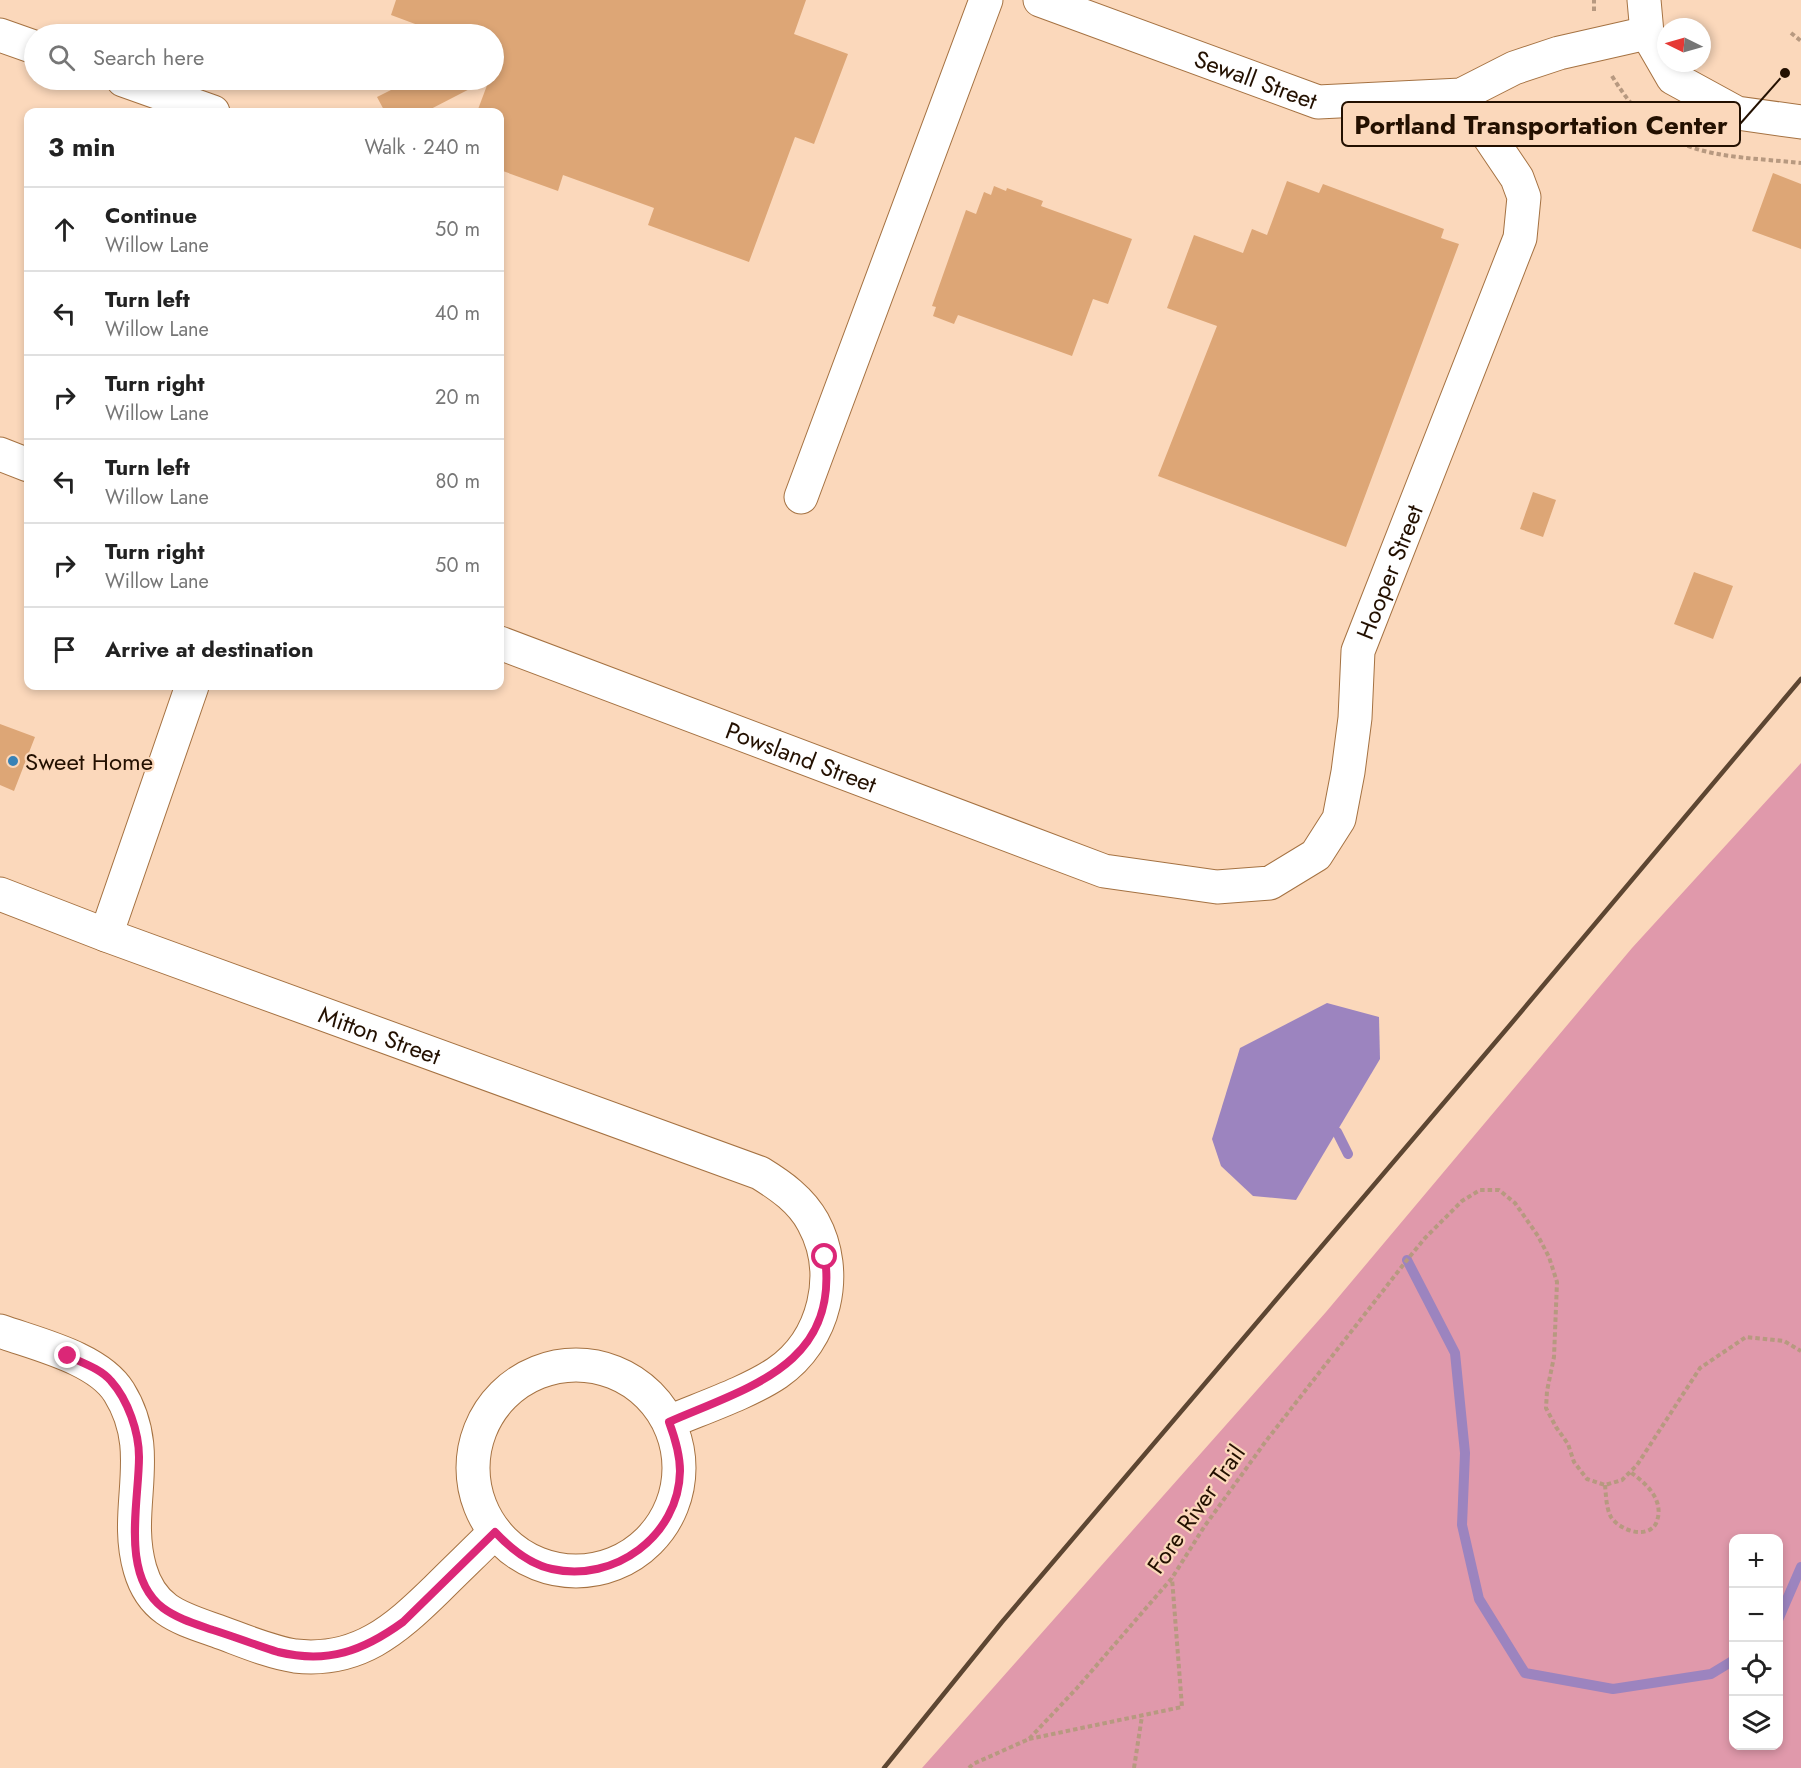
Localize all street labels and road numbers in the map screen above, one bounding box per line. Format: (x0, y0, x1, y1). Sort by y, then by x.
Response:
street label: Sewall Street (1190, 41, 1323, 118)
street label: Hooper Street (1347, 499, 1431, 644)
street label: Powsland Street (721, 712, 882, 801)
street label: Mitton Street (314, 996, 446, 1073)
street label: Fore River Trail (1139, 1437, 1253, 1581)

